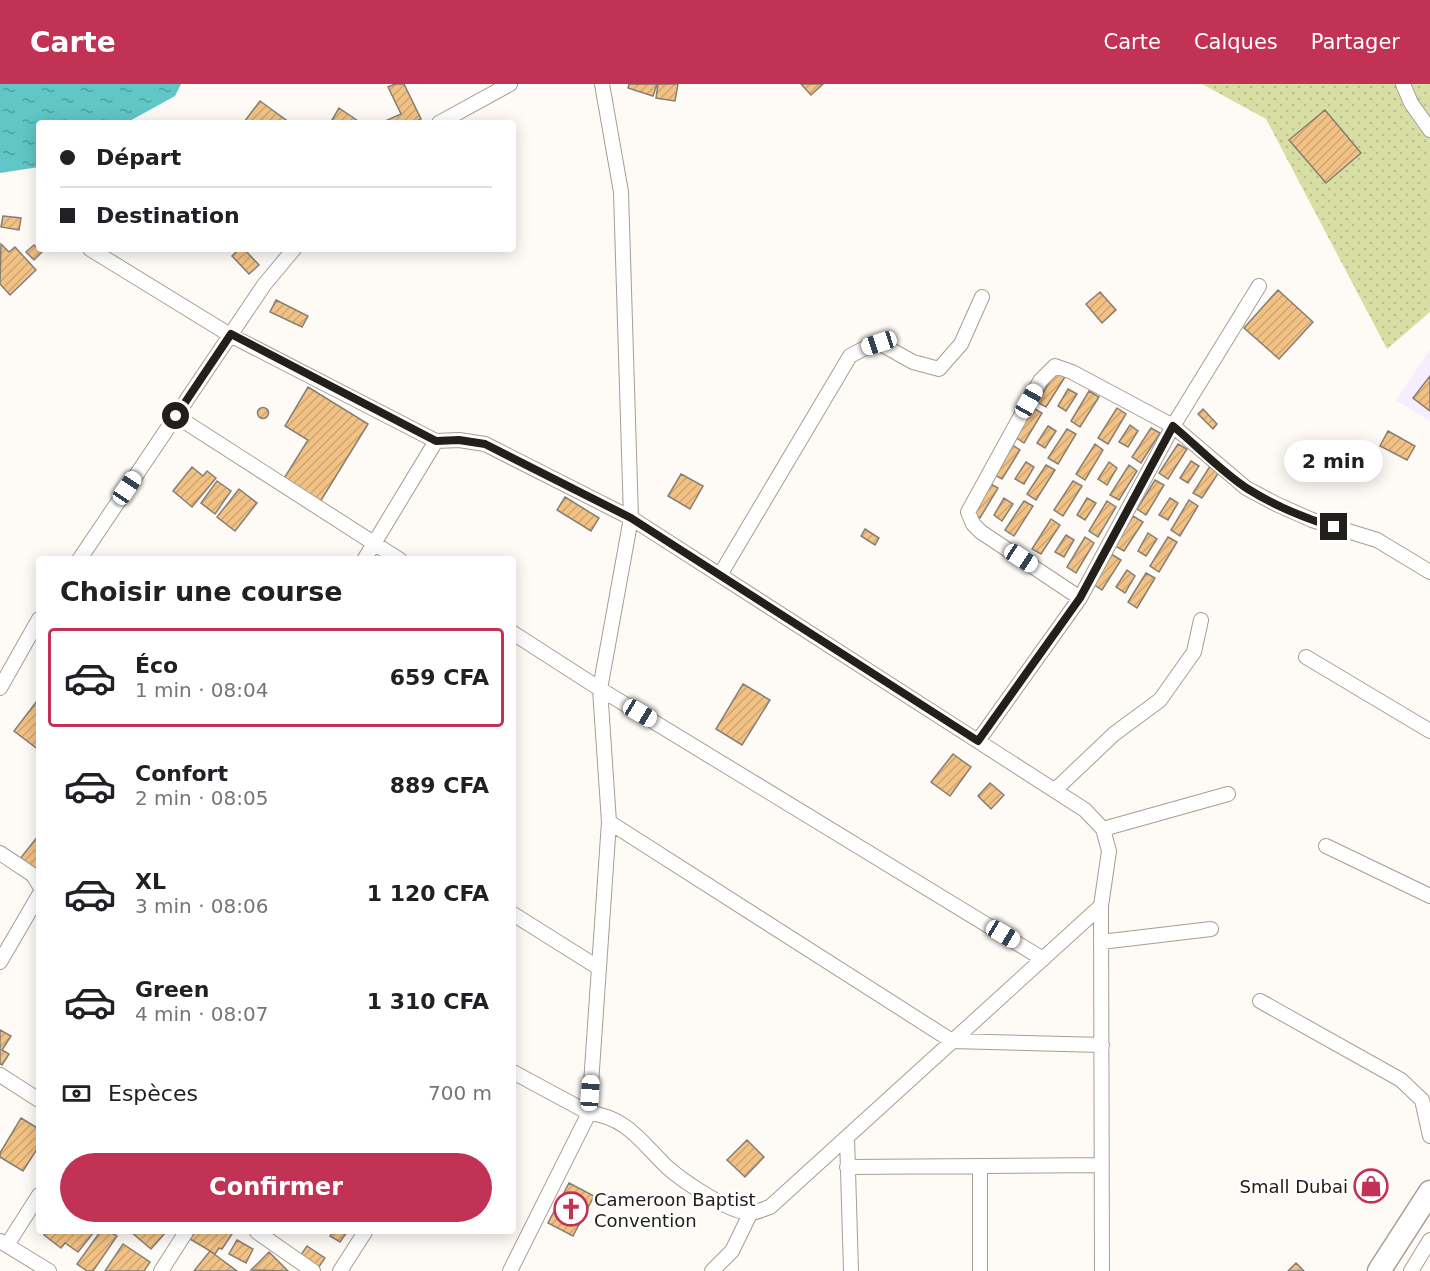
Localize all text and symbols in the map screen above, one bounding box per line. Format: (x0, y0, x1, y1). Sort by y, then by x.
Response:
text: Carte (30, 26, 116, 59)
text: Carte (1104, 30, 1161, 54)
text: Calques (1194, 30, 1278, 54)
text: Partager (1311, 30, 1400, 54)
text: Départ (96, 145, 181, 170)
text: Destination (96, 203, 240, 228)
car (859, 329, 899, 357)
car (1012, 381, 1046, 421)
route start (162, 402, 189, 429)
callout: 2 min (1284, 440, 1384, 482)
text: 2 min (1302, 449, 1365, 473)
car (109, 468, 145, 508)
route end (1320, 513, 1347, 540)
car (1001, 541, 1041, 575)
text: Choisir une course (60, 576, 343, 607)
icon: car (63, 651, 117, 705)
text: Éco (135, 653, 178, 678)
text: 659 CFA (390, 665, 489, 690)
text: 1 min · 08:04 (135, 678, 269, 702)
car (620, 696, 660, 730)
icon: car (63, 759, 117, 813)
text: Confort (135, 761, 228, 786)
text: 889 CFA (390, 773, 489, 798)
text: 2 min · 08:05 (135, 786, 269, 810)
icon: car (63, 867, 117, 921)
text: XL (135, 869, 166, 894)
text: 1 120 CFA (367, 881, 489, 906)
text: 3 min · 08:06 (135, 894, 269, 918)
car (983, 917, 1023, 951)
icon: car (63, 975, 117, 1029)
text: Green (135, 977, 209, 1002)
text: 1 310 CFA (367, 989, 489, 1014)
text: 4 min · 08:07 (135, 1002, 269, 1026)
car (580, 1074, 600, 1112)
icon: cash (60, 1077, 93, 1110)
text: Espèces (108, 1081, 198, 1106)
text: 700 m (428, 1081, 492, 1105)
button: Confirmer (60, 1153, 492, 1222)
shop icon: Small Dubai (1353, 1168, 1389, 1204)
place label: Small Dubai (1240, 1176, 1348, 1197)
place label: Cameroon Baptist Convention (594, 1189, 756, 1231)
church icon: Cameroon Baptist Convention (553, 1191, 589, 1227)

